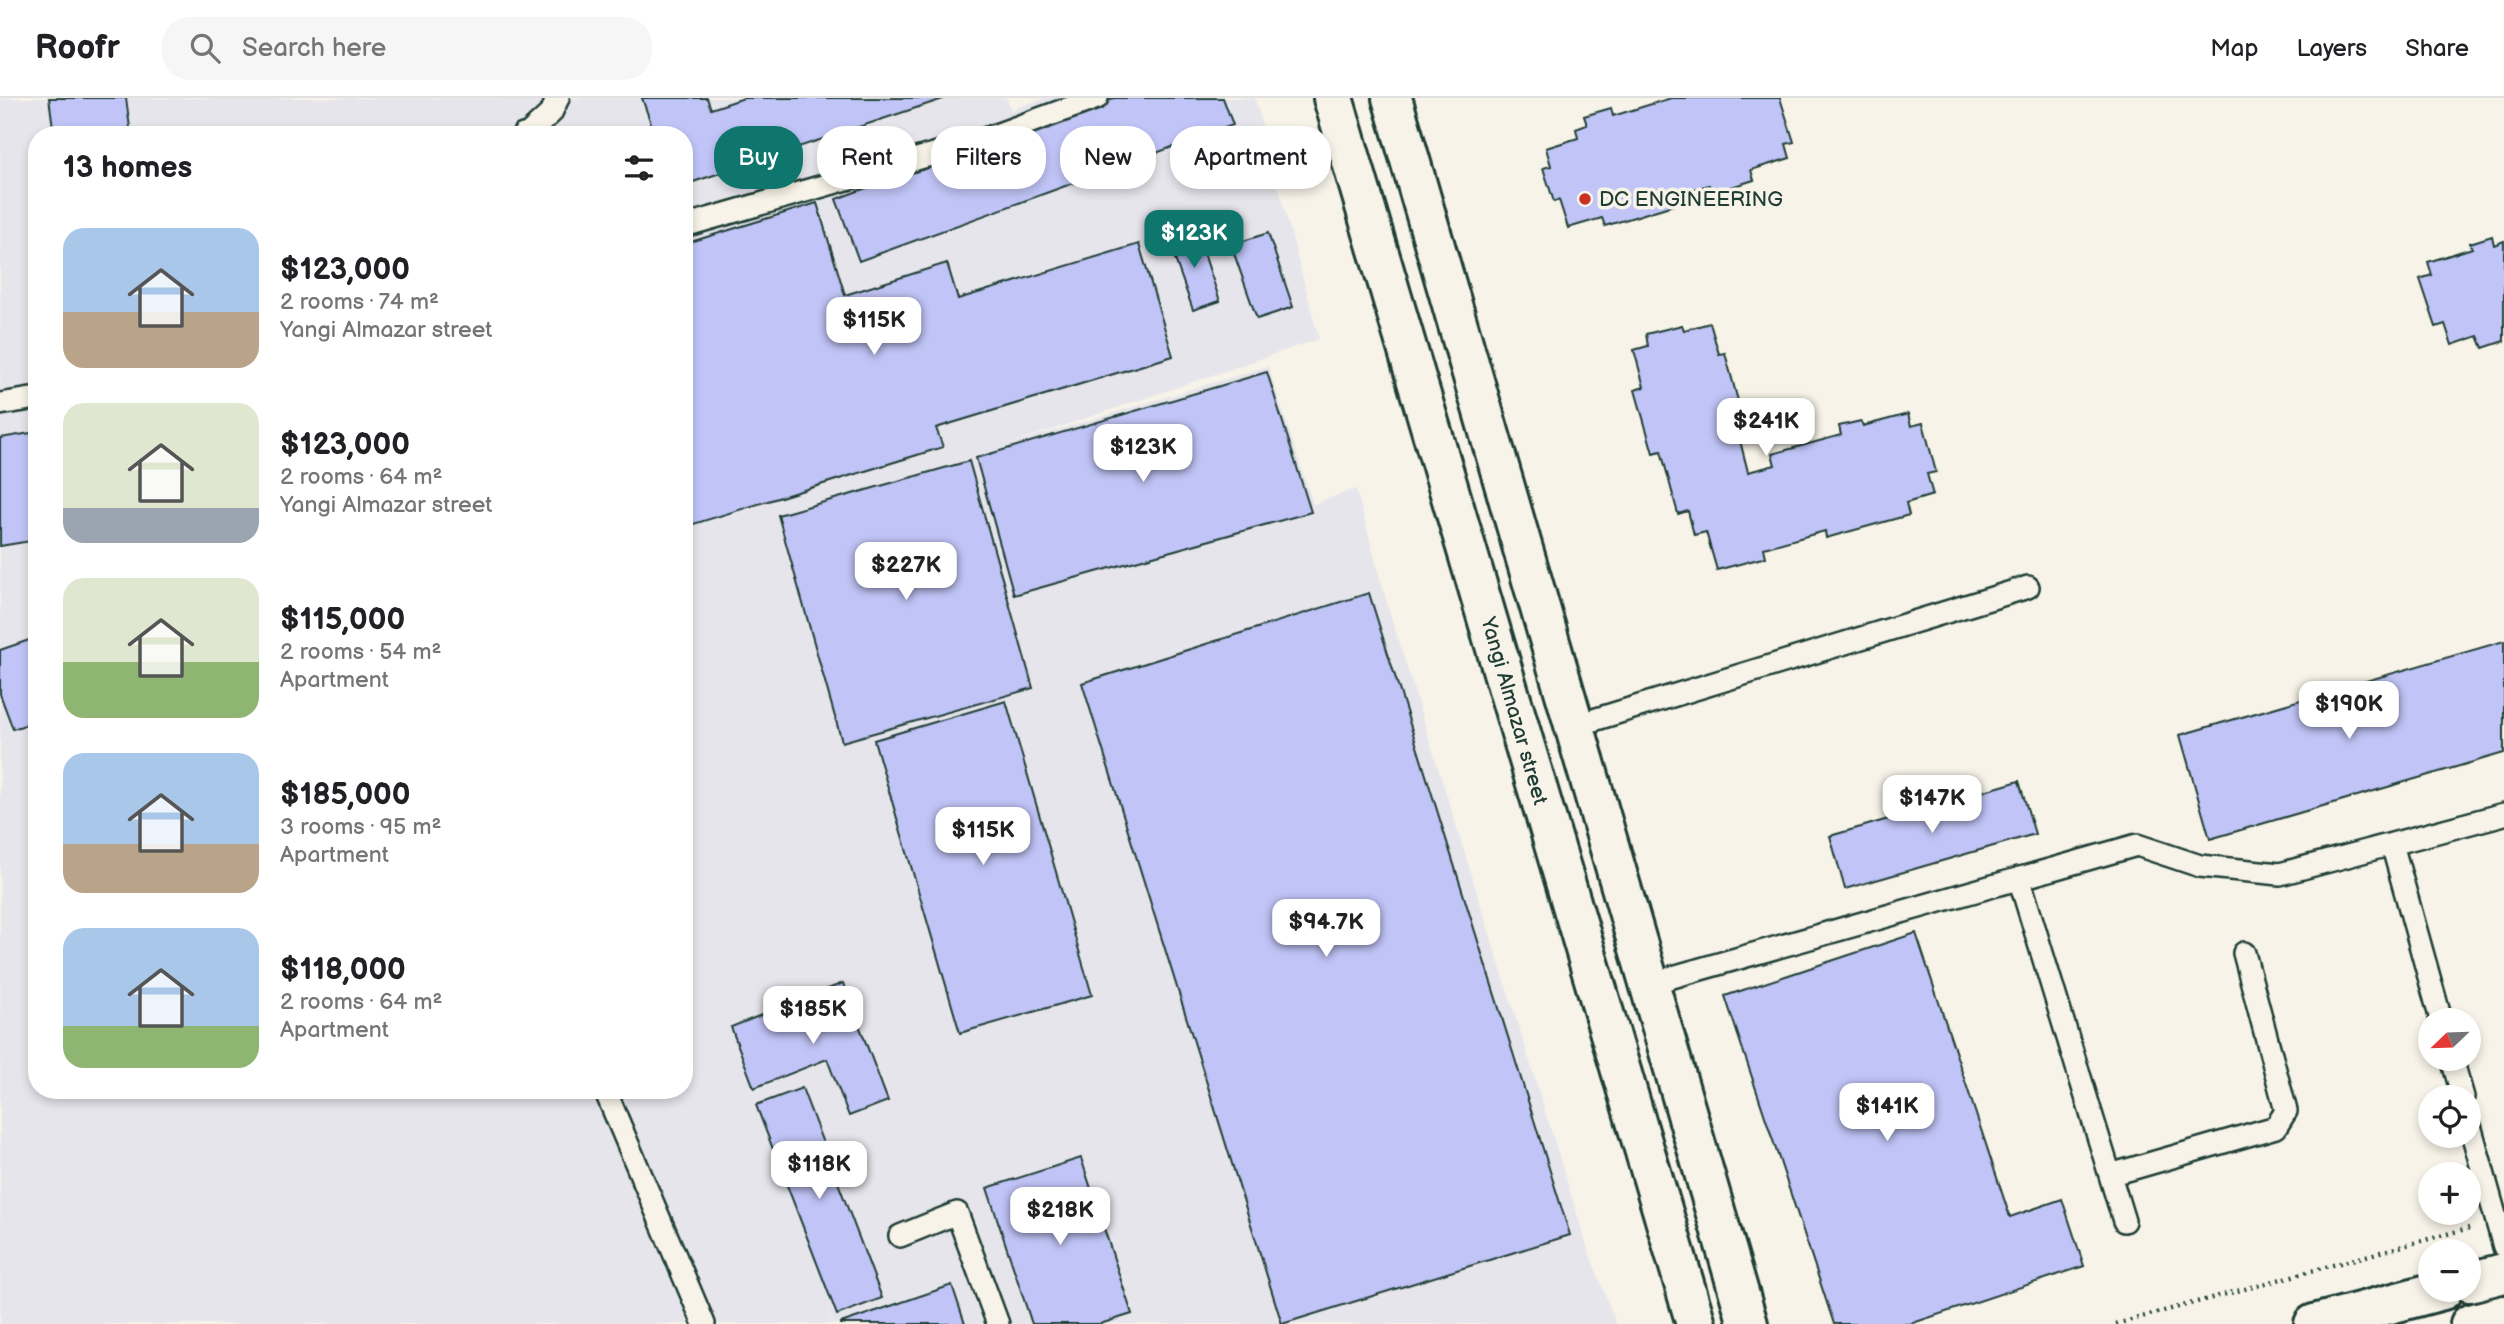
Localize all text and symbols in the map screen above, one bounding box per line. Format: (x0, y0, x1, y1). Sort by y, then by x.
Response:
search box (162, 17, 652, 80)
text: Roofr (35, 28, 120, 68)
icon: search (186, 29, 224, 67)
text: Search here (242, 33, 386, 64)
text: Map (2210, 34, 2258, 63)
text: Layers (2296, 34, 2367, 63)
text: Share (2405, 34, 2469, 63)
chip: Buy (714, 126, 803, 189)
chip: Rent (817, 126, 917, 189)
chip: Filters (931, 126, 1046, 189)
chip: New (1060, 126, 1156, 189)
chip: Apartment (1170, 126, 1331, 189)
icon: filters (620, 149, 658, 187)
text: 13 homes (63, 150, 192, 186)
place label: DC ENGINEERING (1599, 187, 1783, 212)
marker: DC ENGINEERING (1577, 191, 1593, 207)
pin: $123K (1145, 211, 1243, 270)
text: $123K (1160, 219, 1228, 247)
text: $123,000 (280, 252, 410, 288)
icon: home (119, 256, 203, 340)
text: 2 rooms · 74 m² (280, 288, 439, 316)
pin: $115K (825, 298, 923, 357)
text: $115K (842, 306, 906, 334)
text: Yangi Almazar street (280, 316, 492, 344)
pin: $241K (1717, 398, 1815, 458)
text: $241K (1733, 407, 1799, 435)
pin: $123K (1094, 424, 1192, 484)
text: $123,000 (280, 427, 410, 463)
icon: home (119, 431, 203, 515)
text: $123K (1109, 433, 1177, 461)
text: 2 rooms · 64 m² (280, 463, 442, 491)
text: Yangi Almazar street (280, 491, 492, 519)
pin: $227K (857, 542, 955, 602)
text: $227K (871, 551, 941, 579)
text: $115,000 (280, 602, 405, 638)
icon: home (119, 606, 203, 690)
street label: Yangi Almazar street (1475, 613, 1553, 808)
text: 2 rooms · 54 m² (280, 638, 442, 666)
text: Apartment (280, 666, 389, 694)
pin: $190K (2300, 682, 2398, 741)
text: $190K (2315, 690, 2383, 718)
pin: $147K (1883, 776, 1981, 835)
text: $185,000 (280, 777, 410, 813)
icon: home (119, 781, 203, 865)
text: $147K (1899, 784, 1965, 812)
pin: $115K (934, 808, 1032, 867)
text: 3 rooms · 95 m² (280, 813, 441, 841)
text: $115K (951, 816, 1015, 844)
text: Apartment (280, 841, 389, 869)
pin: $94.7K (1269, 900, 1383, 959)
text: $94.7K (1288, 908, 1364, 936)
text: $118,000 (280, 952, 406, 988)
icon: home (119, 956, 203, 1040)
pin: $185K (764, 986, 862, 1046)
text: 2 rooms · 64 m² (280, 988, 442, 1016)
text: $185K (779, 995, 847, 1023)
north arrow (2418, 1008, 2482, 1071)
map controls (2418, 1008, 2481, 1302)
text: Apartment (280, 1016, 389, 1044)
pin: $141K (1838, 1084, 1936, 1143)
button: locate (2418, 1085, 2481, 1148)
text: $141K (1855, 1092, 1919, 1120)
pin: $118K (770, 1142, 868, 1201)
text: $118K (787, 1150, 851, 1178)
button: + (2418, 1162, 2481, 1225)
pin: $218K (1011, 1188, 1109, 1247)
text: $218K (1026, 1196, 1094, 1224)
button: − (2418, 1239, 2481, 1302)

